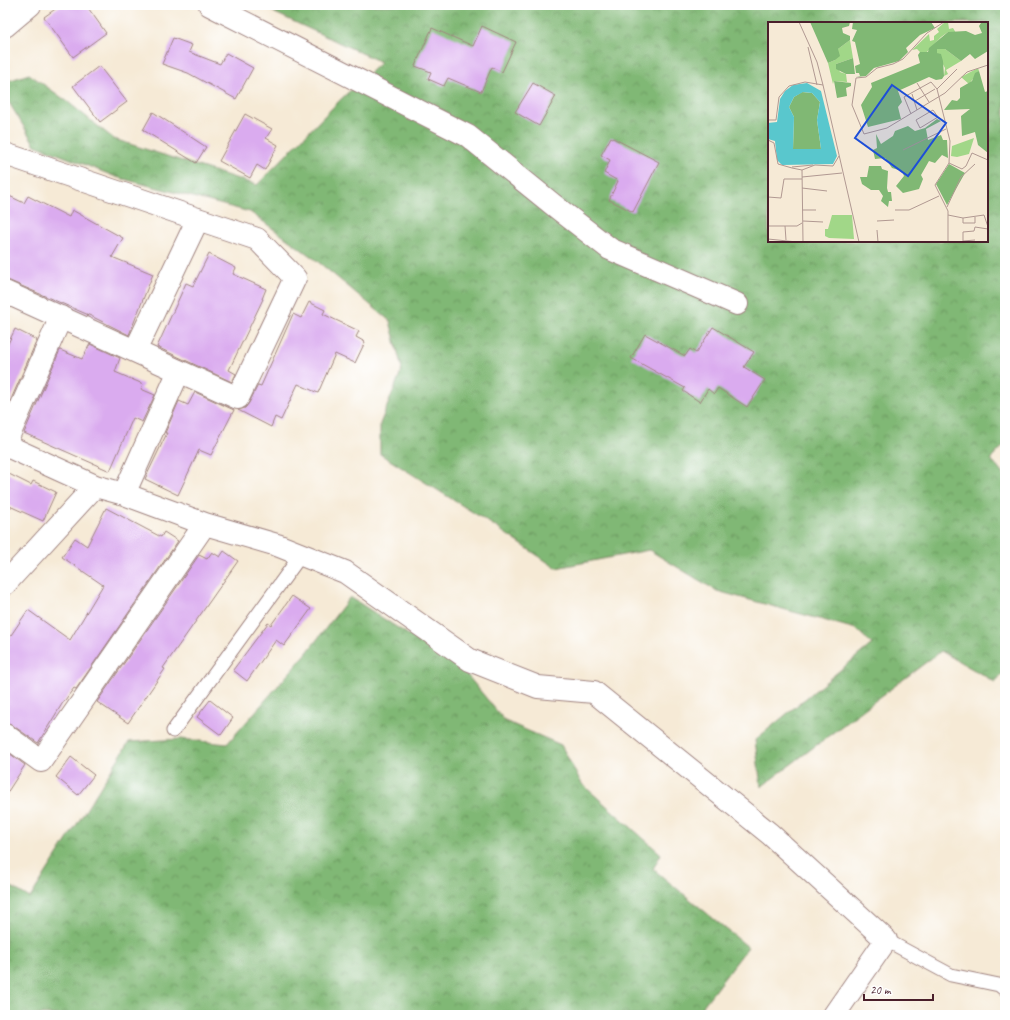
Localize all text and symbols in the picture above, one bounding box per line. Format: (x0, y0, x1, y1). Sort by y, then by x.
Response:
inset map (768, 22, 988, 242)
scale bar (864, 976, 933, 1002)
text: 20 m (870, 982, 892, 998)

